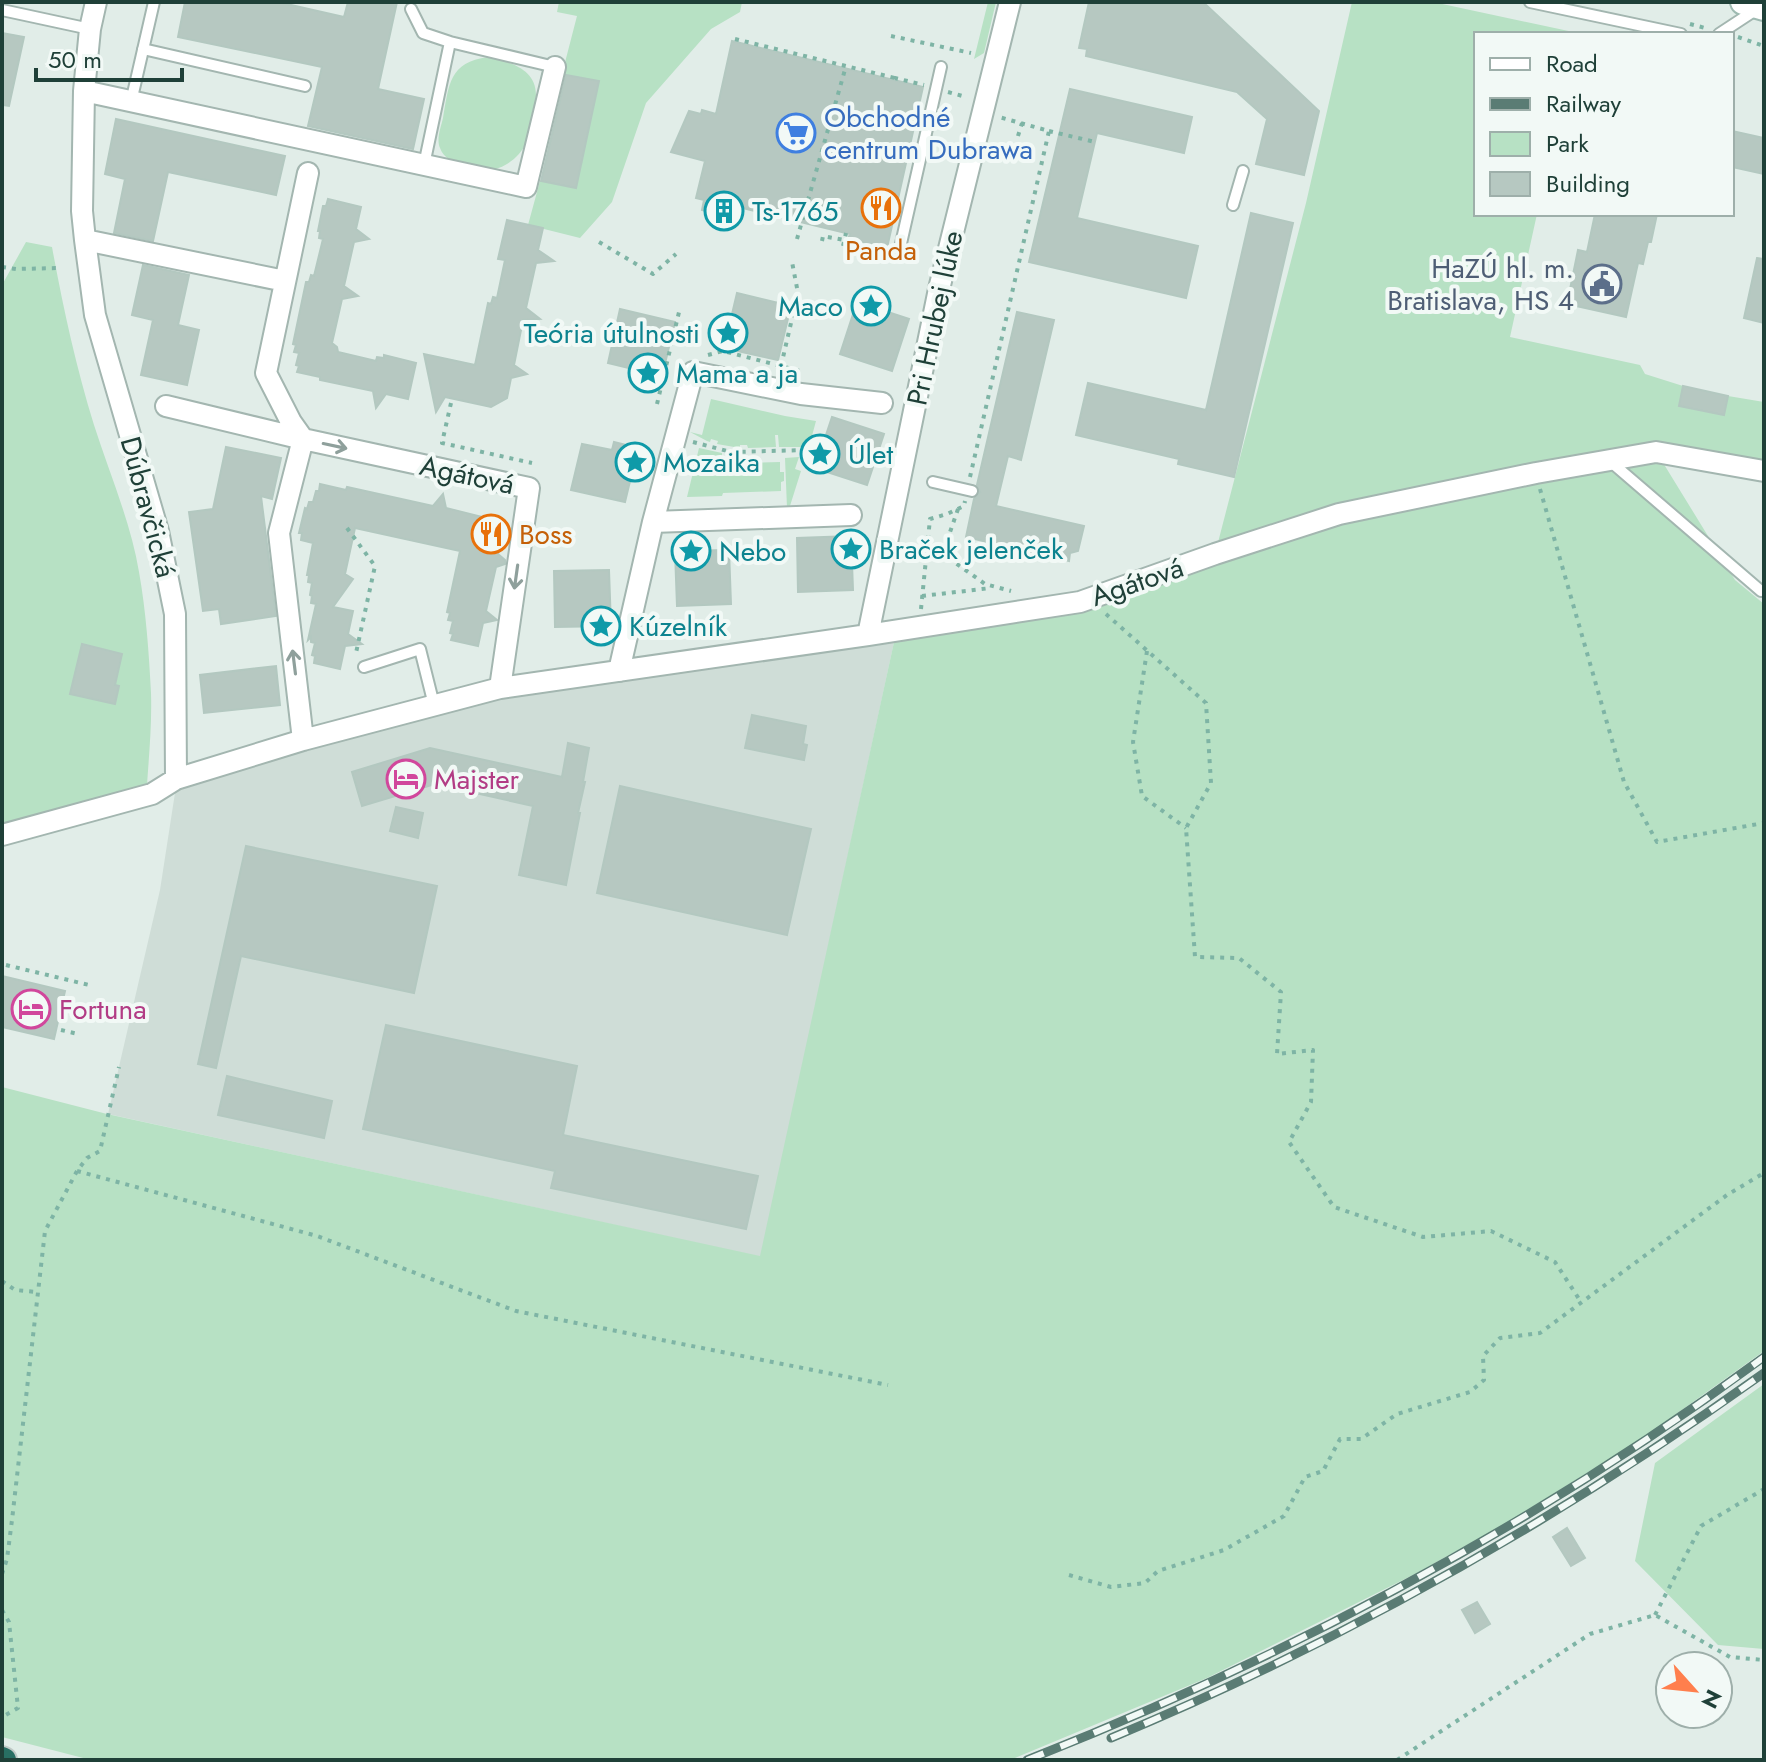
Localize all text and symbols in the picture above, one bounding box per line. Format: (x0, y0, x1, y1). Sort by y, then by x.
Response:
scale bar (36, 32, 182, 82)
legend (1474, 32, 1734, 216)
text: 50 m (48, 42, 102, 77)
text: Road (1546, 46, 1598, 81)
text: Railway (1546, 86, 1621, 121)
place label: Obchodné centrum Dubrawa (824, 97, 1033, 170)
supermarket icon: Obchodné centrum Dubrawa (775, 112, 817, 154)
text: Park (1546, 126, 1589, 161)
text: Building (1546, 166, 1630, 201)
restaurant icon: Panda (860, 187, 902, 229)
building icon: Ts-1765 (703, 190, 745, 232)
place label: Ts-1765 (752, 191, 839, 232)
street label: Pri Hrubej lúke (896, 227, 974, 409)
place label: Panda (845, 230, 917, 271)
place label: HaZÚ hl. m. Bratislava, HS 4 (1387, 248, 1574, 321)
public building icon: HaZÚ hl. m. Bratislava, HS 4 (1581, 263, 1623, 305)
place icon: Maco (850, 285, 892, 327)
place label: Maco (778, 286, 843, 327)
place icon: Teória útulnosti (707, 312, 749, 354)
place label: Teória útulnosti (523, 313, 700, 354)
place icon: Mama a ja (627, 352, 669, 394)
place label: Mama a ja (676, 353, 798, 394)
street label: Dúbravčická (110, 432, 186, 582)
place icon: Úlet (799, 433, 841, 475)
place label: Úlet (848, 434, 893, 475)
one-way arrow (322, 439, 347, 454)
place icon: Mozaika (614, 441, 656, 483)
place label: Mozaika (663, 442, 760, 483)
street label: Agátová (416, 445, 518, 505)
restaurant icon: Boss (470, 513, 512, 555)
place label: Boss (519, 514, 572, 555)
place icon: Braček jelenček (830, 528, 872, 570)
place label: Braček jelenček (879, 529, 1064, 570)
place icon: Nebo (670, 530, 712, 572)
place label: Nebo (719, 531, 786, 572)
street label: Agátová (1085, 547, 1189, 617)
one-way arrow (508, 564, 523, 589)
place icon: Kúzelník (580, 605, 622, 647)
place label: Kúzelník (629, 606, 728, 647)
one-way arrow (286, 649, 301, 676)
hotel icon: Majster (385, 758, 427, 800)
place label: Majster (434, 759, 520, 800)
hotel icon: Fortuna (10, 988, 52, 1030)
place label: Fortuna (59, 989, 147, 1030)
north arrow (1654, 1650, 1734, 1730)
text: N (1694, 1684, 1730, 1714)

